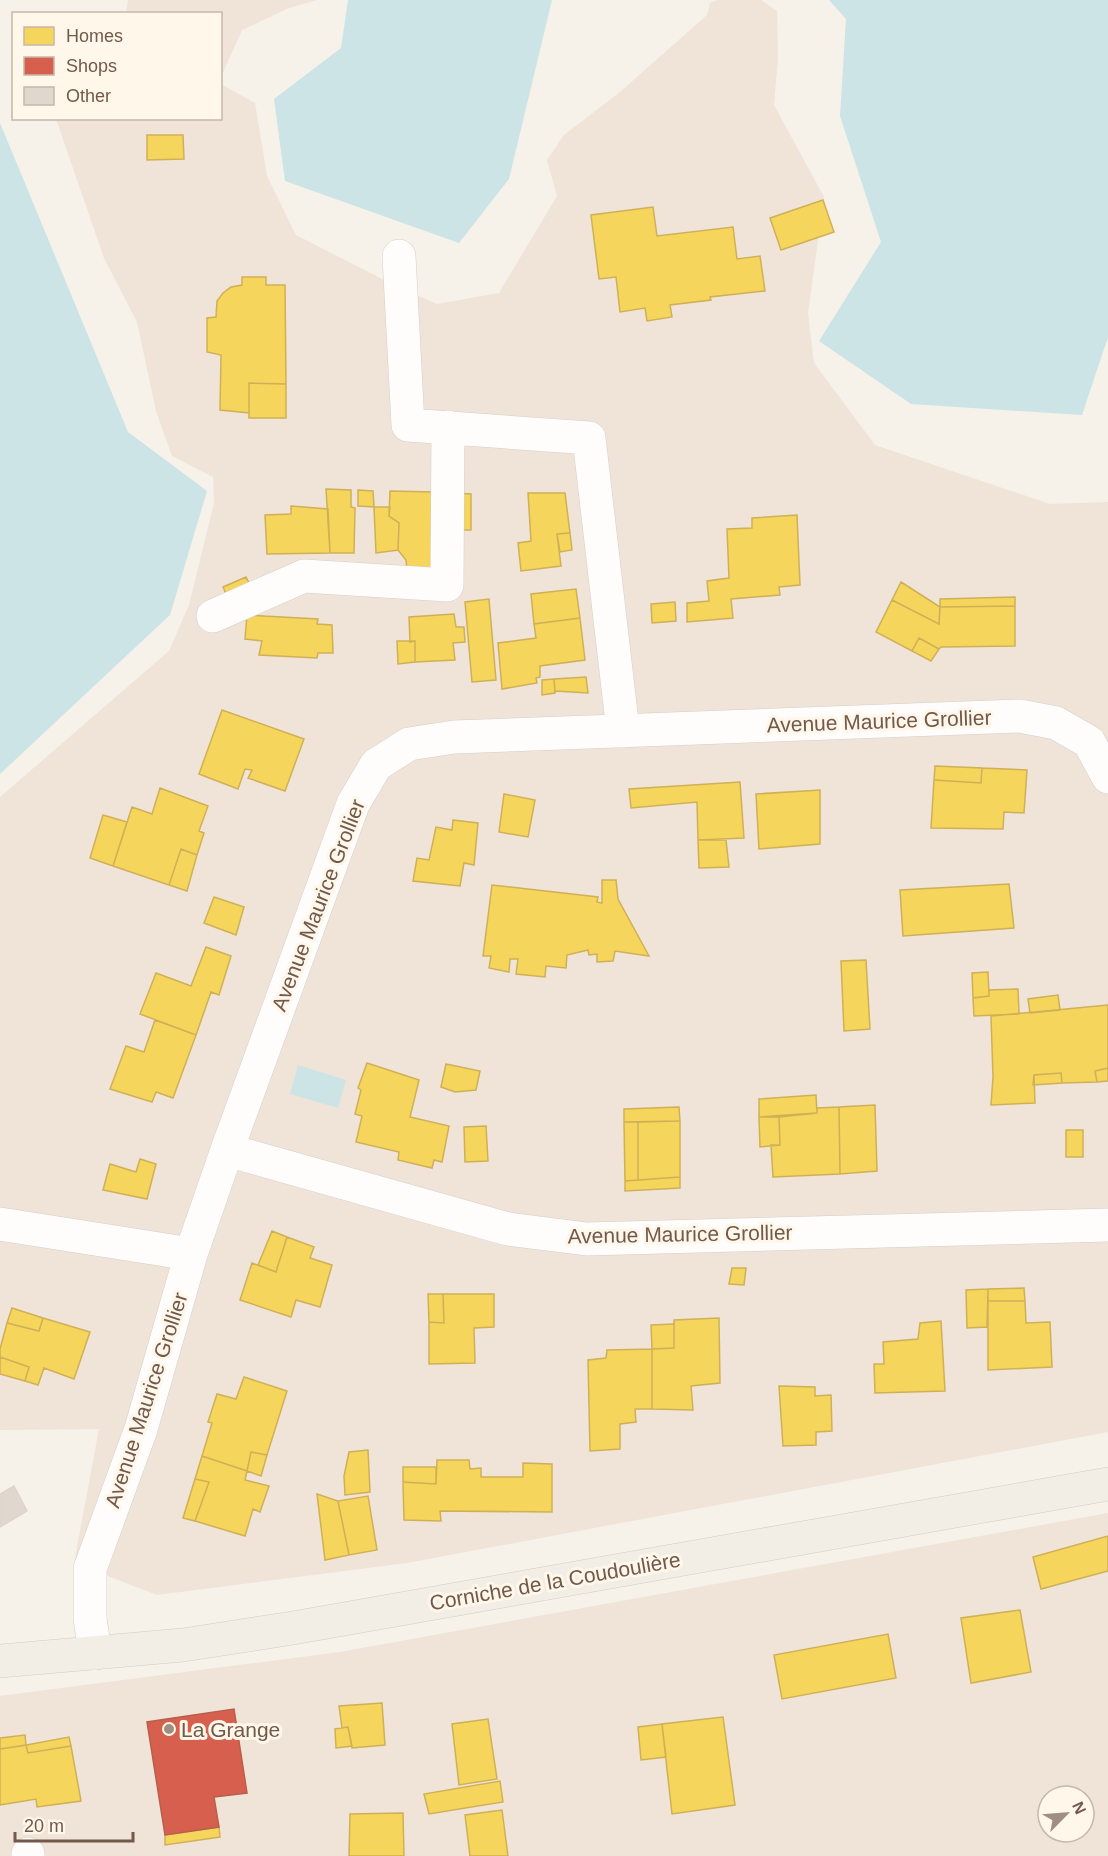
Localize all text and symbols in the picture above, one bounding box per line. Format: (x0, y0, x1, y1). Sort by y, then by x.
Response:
legend (12, 12, 222, 120)
text: Homes (66, 26, 123, 46)
text: Shops (66, 56, 117, 76)
text: Other (66, 86, 111, 106)
street label: Avenue Maurice Grollier (766, 706, 992, 736)
street label: Avenue Maurice Grollier (267, 796, 369, 1014)
street label: Avenue Maurice Grollier (567, 1221, 793, 1247)
street label: Avenue Maurice Grollier (100, 1290, 192, 1510)
street label: Corniche de la Coudoulière (428, 1548, 682, 1614)
place label: La Grange (181, 1718, 280, 1741)
marker: La Grange (162, 1722, 176, 1736)
north arrow (1036, 1784, 1096, 1844)
text: N (1069, 1799, 1089, 1817)
scale bar (15, 1805, 134, 1843)
text: 20 m (24, 1816, 64, 1836)

